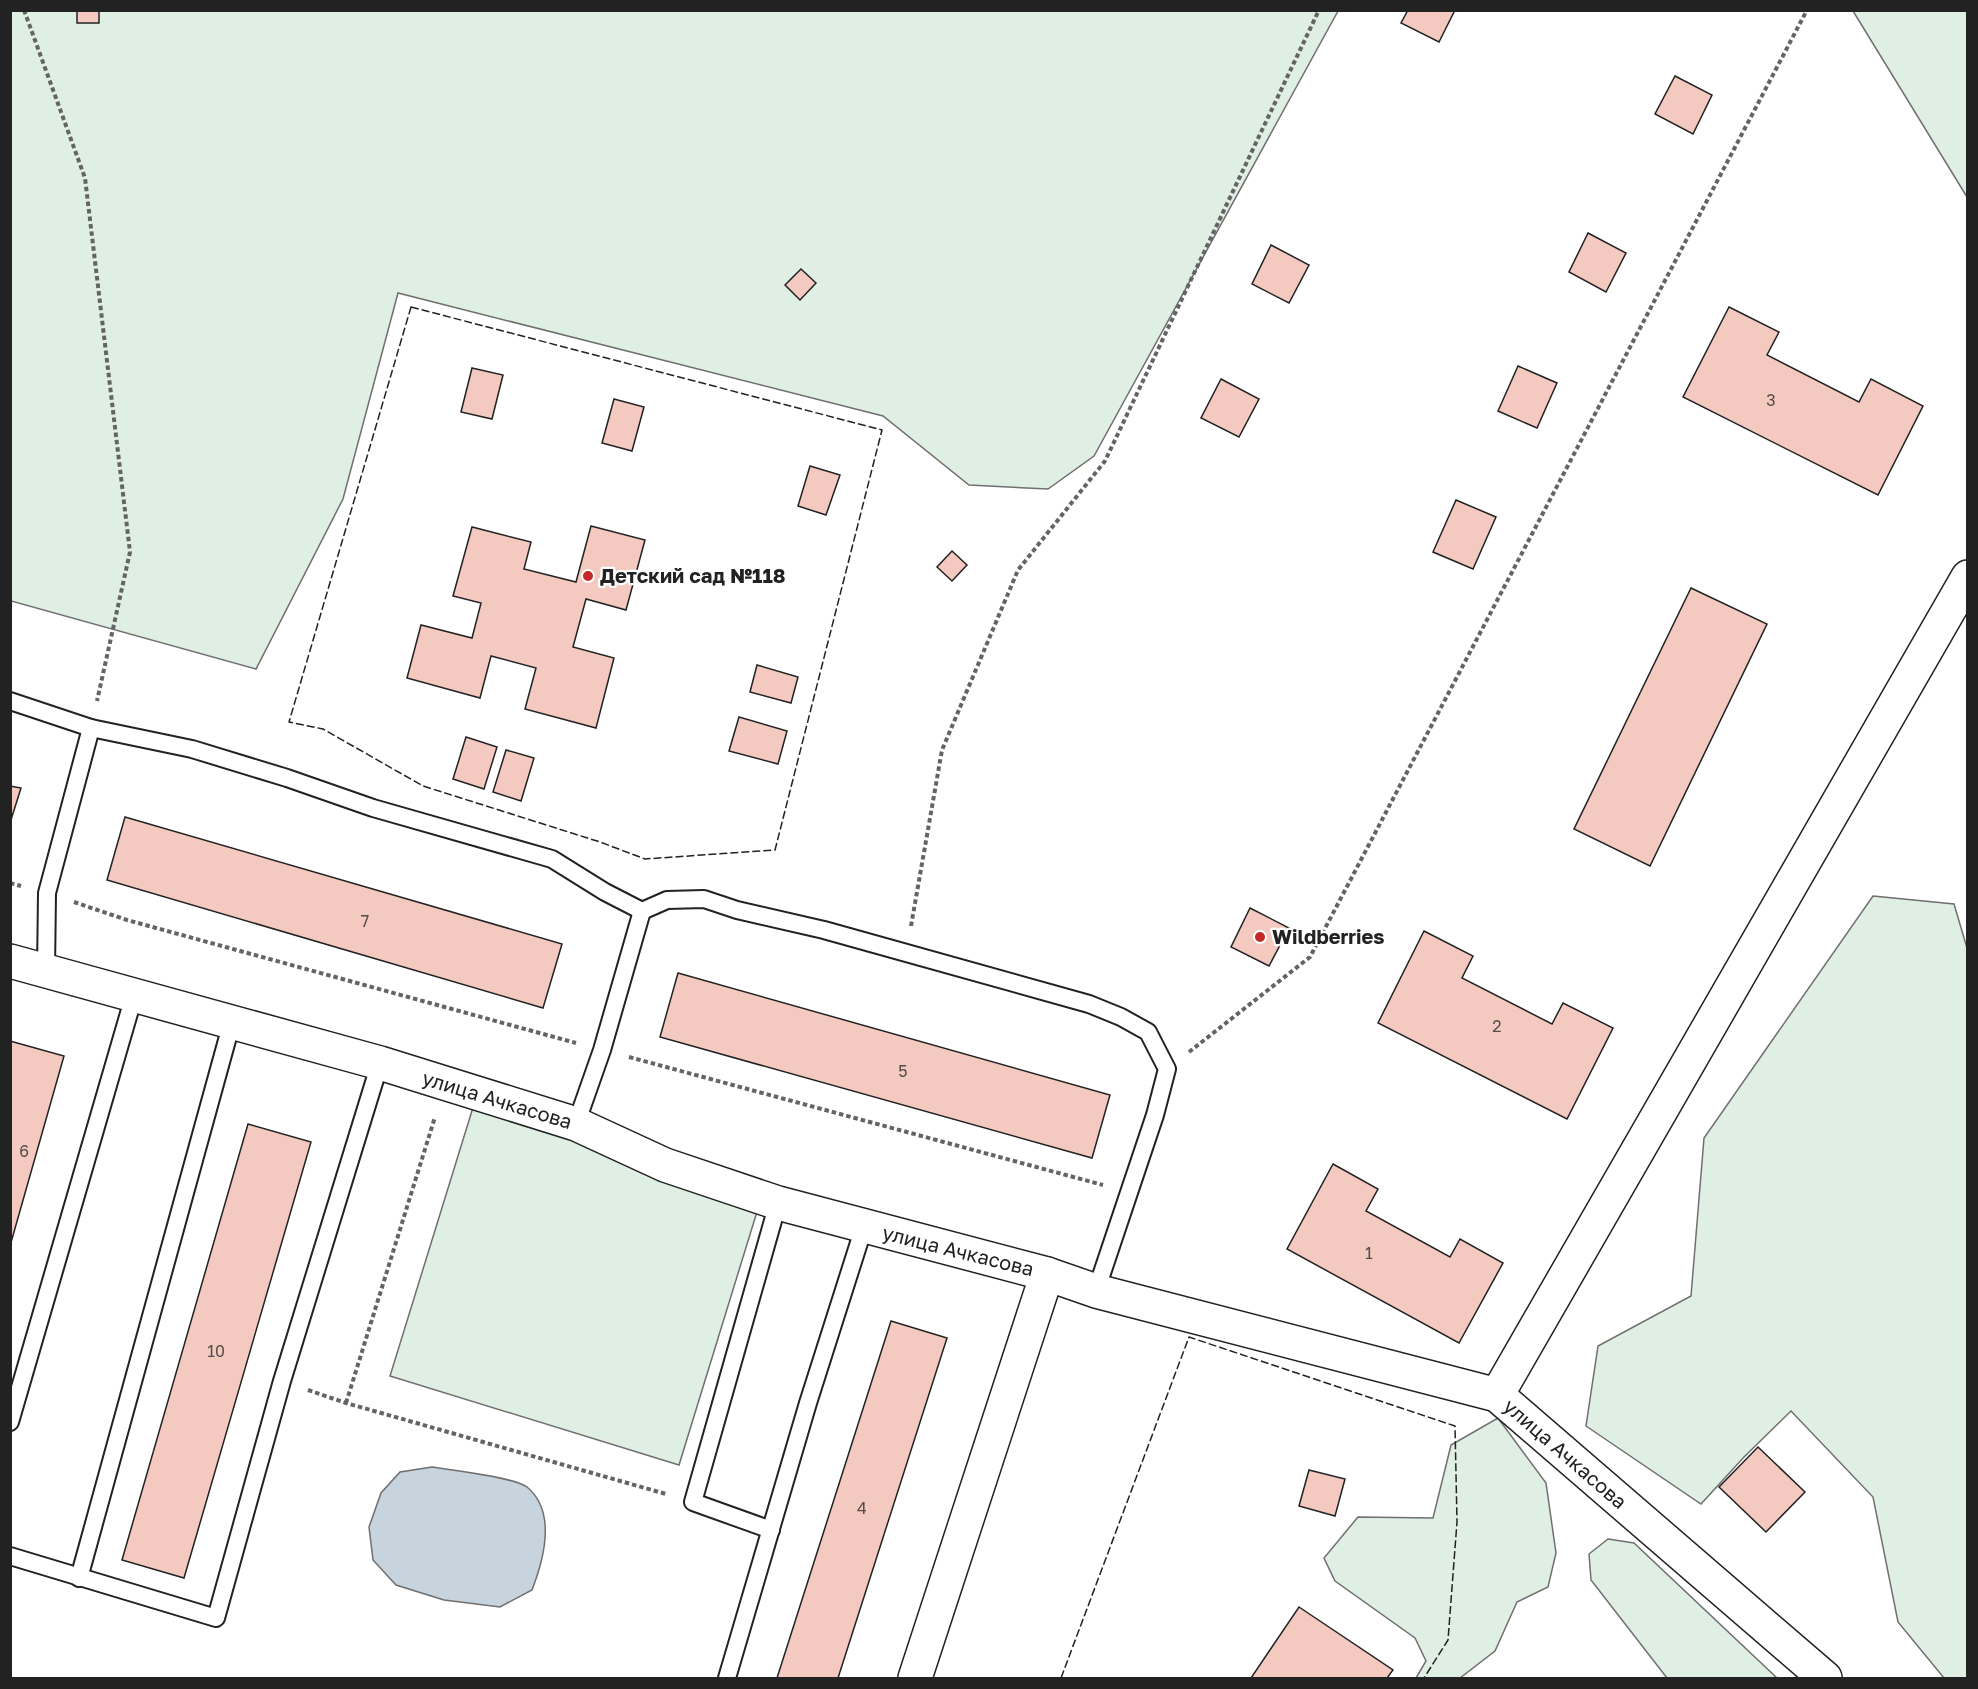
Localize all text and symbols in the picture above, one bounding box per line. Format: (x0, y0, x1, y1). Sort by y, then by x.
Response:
house number: 3 (1766, 390, 1776, 410)
place label: Детский сад №118 (600, 563, 786, 587)
marker: Детский сад №118 (581, 569, 595, 583)
house number: 7 (361, 911, 369, 931)
place label: Wildberries (1272, 924, 1385, 948)
marker: Wildberries (1253, 930, 1267, 944)
house number: 2 (1492, 1016, 1502, 1036)
house number: 5 (898, 1061, 908, 1081)
street label: улица Ачкасова (419, 1065, 575, 1133)
house number: 6 (19, 1141, 29, 1161)
street label: улица Ачкасова (880, 1220, 1037, 1280)
house number: 1 (1365, 1243, 1373, 1263)
house number: 10 (207, 1341, 225, 1361)
street label: улица Ачкасова (1499, 1393, 1632, 1513)
house number: 4 (857, 1498, 867, 1518)

